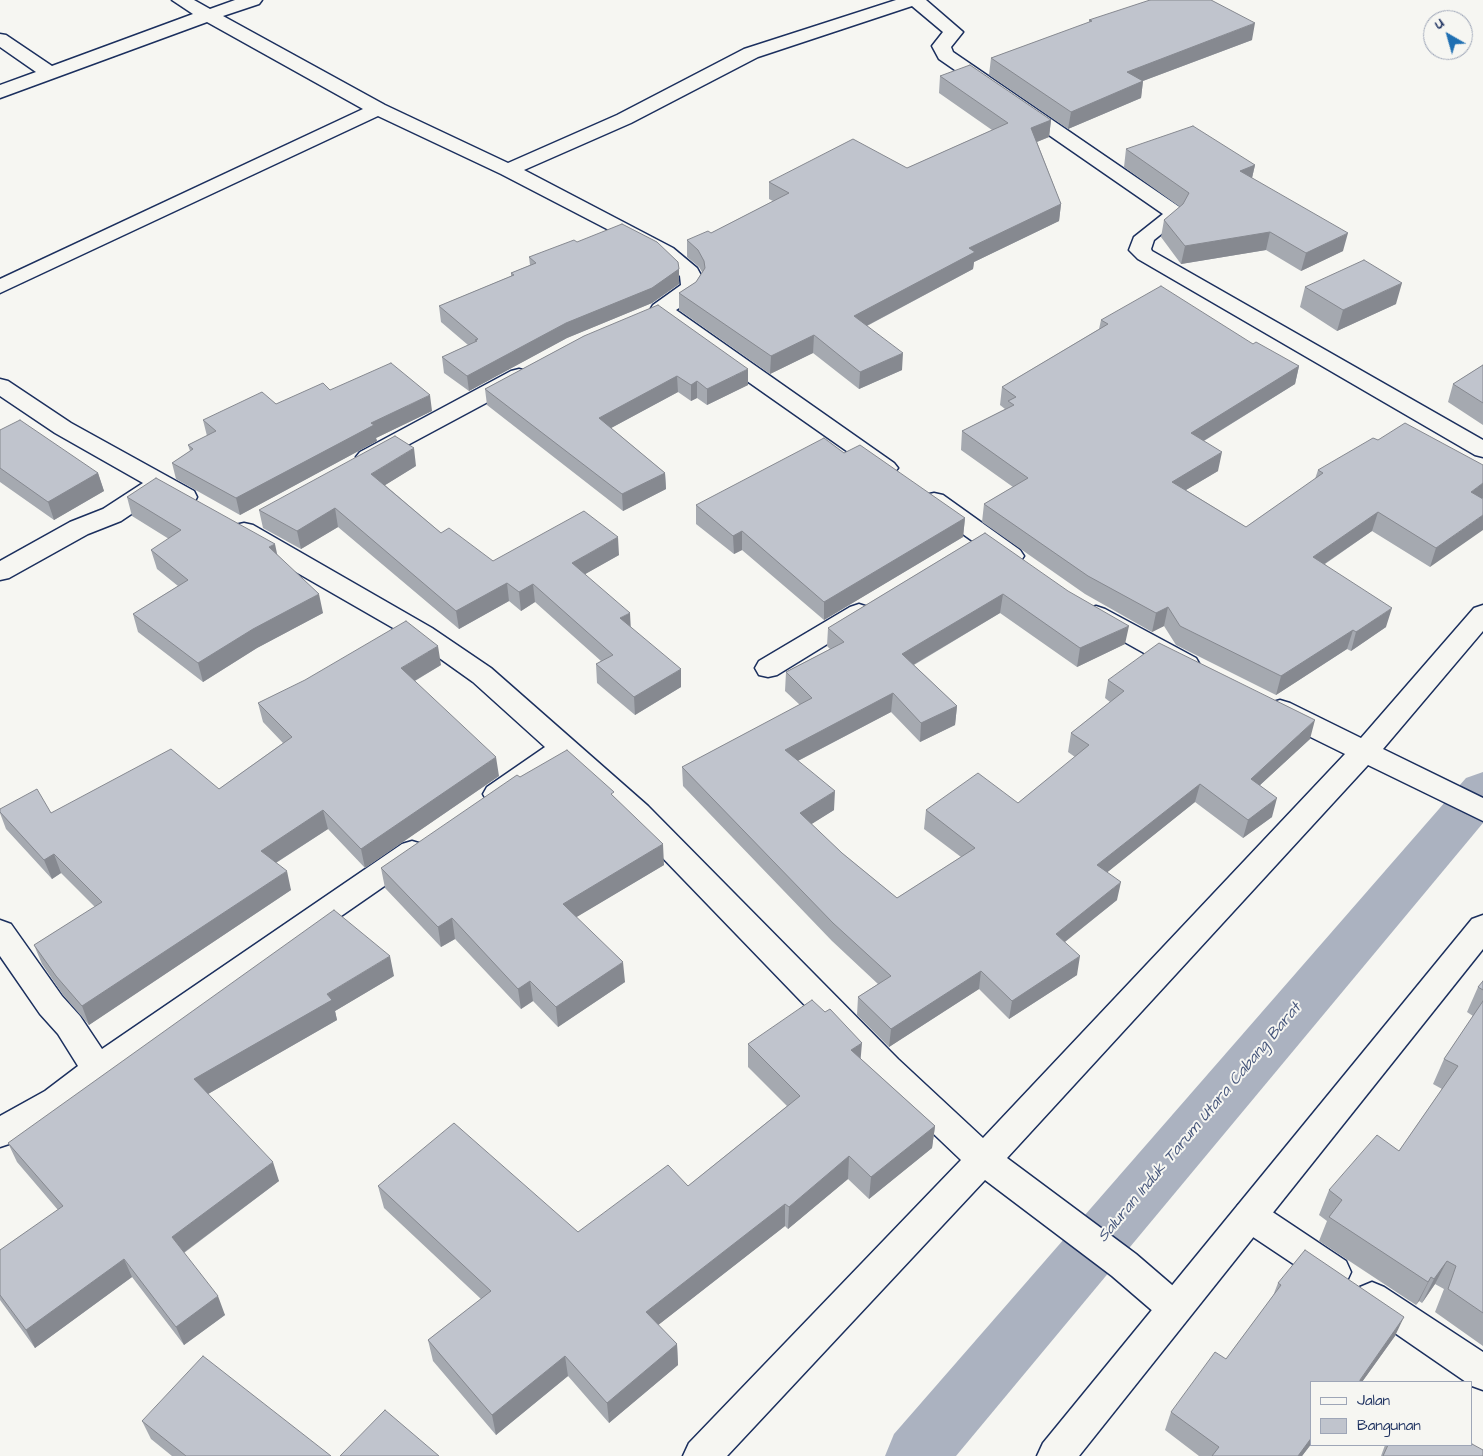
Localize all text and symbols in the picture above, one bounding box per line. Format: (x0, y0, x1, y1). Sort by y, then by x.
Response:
north arrow (1423, 10, 1473, 60)
text: U (1430, 14, 1449, 34)
water label: Saluran Induk Tarum Utara Cabang Barat (1094, 999, 1306, 1247)
legend (1310, 1381, 1473, 1446)
text: Jalan (1357, 1390, 1390, 1411)
text: Bangunan (1357, 1415, 1421, 1436)

